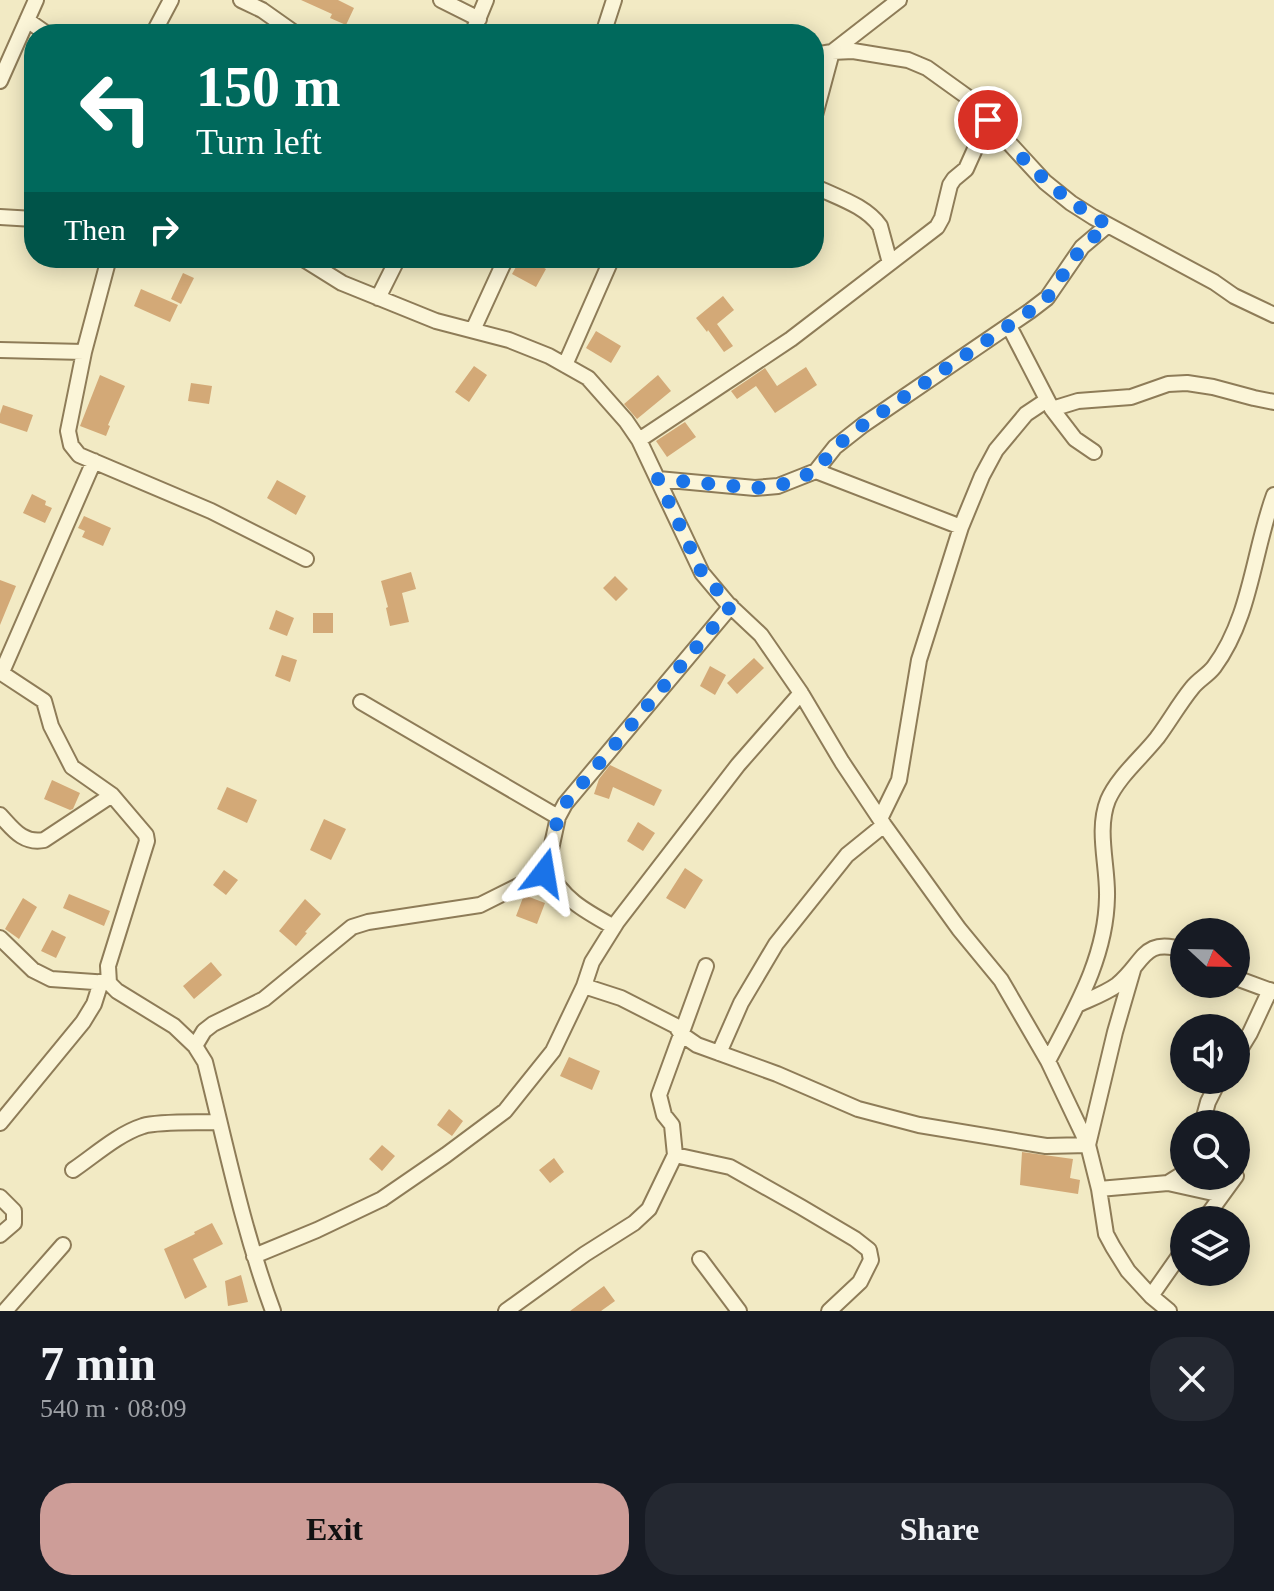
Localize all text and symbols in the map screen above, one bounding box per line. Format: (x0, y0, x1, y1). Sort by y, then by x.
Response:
icon: left (64, 56, 168, 160)
text: 150 m (196, 56, 341, 118)
pin (954, 86, 1022, 154)
icon: arrive (966, 98, 1010, 142)
text: Turn left (196, 122, 322, 162)
icon: right (142, 208, 186, 252)
text: Then (64, 213, 126, 246)
position arrow (502, 831, 586, 915)
north arrow (1170, 918, 1250, 998)
map controls (1170, 918, 1250, 1286)
button: sound (1170, 1014, 1250, 1094)
button: search (1170, 1110, 1250, 1190)
button: layers (1170, 1206, 1250, 1286)
text: 7 min (40, 1337, 156, 1390)
button: close (1150, 1337, 1234, 1421)
text: 540 m · 08:09 (40, 1394, 187, 1423)
button: Exit (40, 1483, 629, 1575)
button: Share (645, 1483, 1234, 1575)

